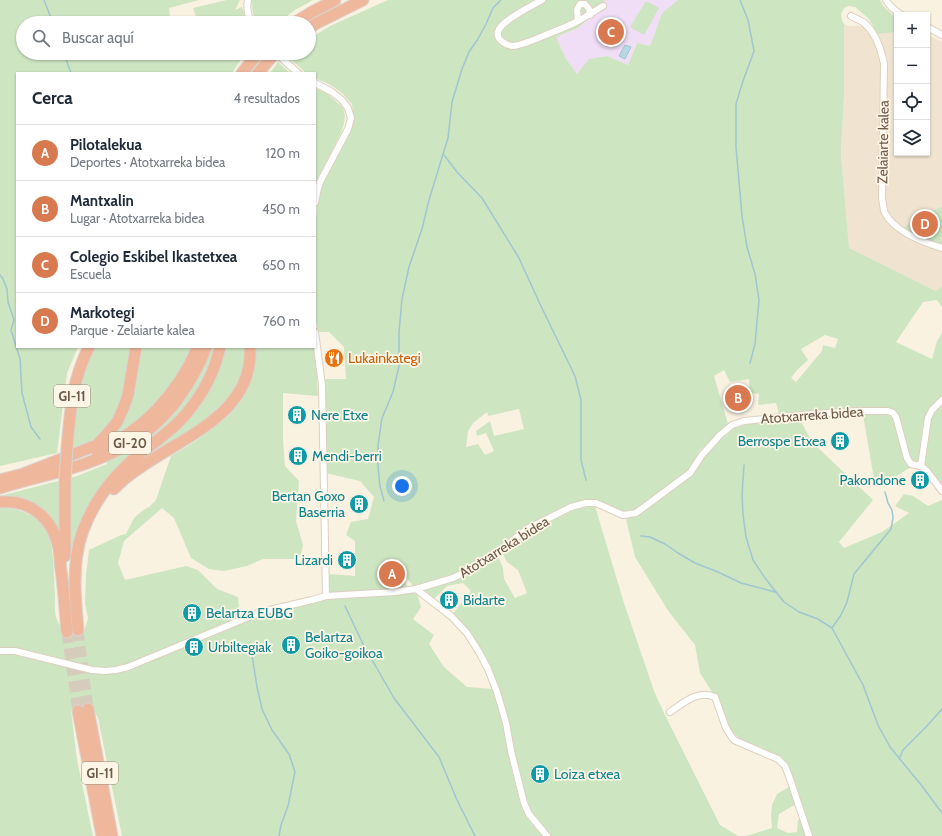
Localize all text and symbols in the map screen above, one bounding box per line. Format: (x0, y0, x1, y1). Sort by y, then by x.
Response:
map controls (894, 12, 930, 156)
button: + (894, 12, 930, 48)
search box (16, 16, 316, 60)
pin: C (598, 17, 624, 47)
icon: search (30, 27, 52, 49)
text: Buscar aquí (62, 29, 134, 47)
button: − (894, 48, 930, 84)
button: locate (894, 84, 930, 120)
text: Cerca (32, 88, 73, 108)
text: 4 resultados (233, 90, 300, 106)
street label: Zelaiarte kalea (873, 100, 893, 184)
button: layers (894, 120, 930, 156)
text: Pilotalekua (70, 136, 142, 154)
text: A (41, 145, 49, 161)
text: 120 m (266, 145, 300, 161)
text: Deportes · Atotxarreka bidea (70, 154, 225, 170)
text: Mantxalin (70, 192, 134, 210)
text: B (41, 201, 49, 217)
text: 450 m (262, 201, 300, 217)
pin: D (912, 209, 938, 239)
text: Lugar · Atotxarreka bidea (70, 210, 205, 226)
text: Colegio Eskibel Ikastetxea (70, 248, 237, 266)
text: C (41, 257, 49, 273)
text: 650 m (262, 257, 300, 273)
text: Escuela (70, 266, 111, 282)
text: Markotegi (70, 304, 135, 322)
text: D (40, 313, 50, 329)
text: 760 m (263, 313, 300, 329)
text: Parque · Zelaiarte kalea (70, 322, 195, 338)
restaurant icon: Lukainkategi (323, 347, 345, 369)
place label: Lukainkategi (348, 349, 421, 367)
pin: B (725, 383, 751, 413)
road number: GI-11 (54, 385, 90, 407)
street label: Atotxarreka bidea (760, 402, 864, 428)
building icon: Nere Etxe (286, 404, 308, 426)
place label: Nere Etxe (311, 406, 368, 424)
building icon: Berrospe Etxea (829, 430, 851, 452)
road number: GI-20 (109, 432, 151, 454)
place label: Berrospe Etxea (738, 432, 826, 450)
building icon: Mendi-berri (287, 445, 309, 467)
place label: Mendi-berri (312, 447, 382, 465)
building icon: Pakondone (909, 469, 931, 491)
place label: Pakondone (840, 471, 906, 489)
your location (392, 476, 412, 496)
place label: Bertan Goxo Baserria (272, 487, 345, 521)
building icon: Bertan Goxo Baserria (348, 493, 370, 515)
street label: Atotxarreka bidea (456, 512, 553, 582)
building icon: Lizardi (336, 549, 358, 571)
place label: Lizardi (295, 551, 333, 569)
pin: A (379, 559, 405, 589)
building icon: Bidarte (438, 589, 460, 611)
place label: Bidarte (463, 591, 505, 609)
building icon: Belartza EUBG (181, 602, 203, 624)
place label: Belartza EUBG (206, 604, 293, 622)
place label: Belartza Goiko-goikoa (305, 628, 383, 662)
building icon: Belartza Goiko-goikoa (280, 634, 302, 656)
building icon: Urbiltegiak (183, 636, 205, 658)
place label: Urbiltegiak (208, 638, 272, 656)
road number: GI-11 (82, 762, 118, 784)
building icon: Loiza etxea (529, 763, 551, 785)
place label: Loiza etxea (554, 765, 620, 783)

